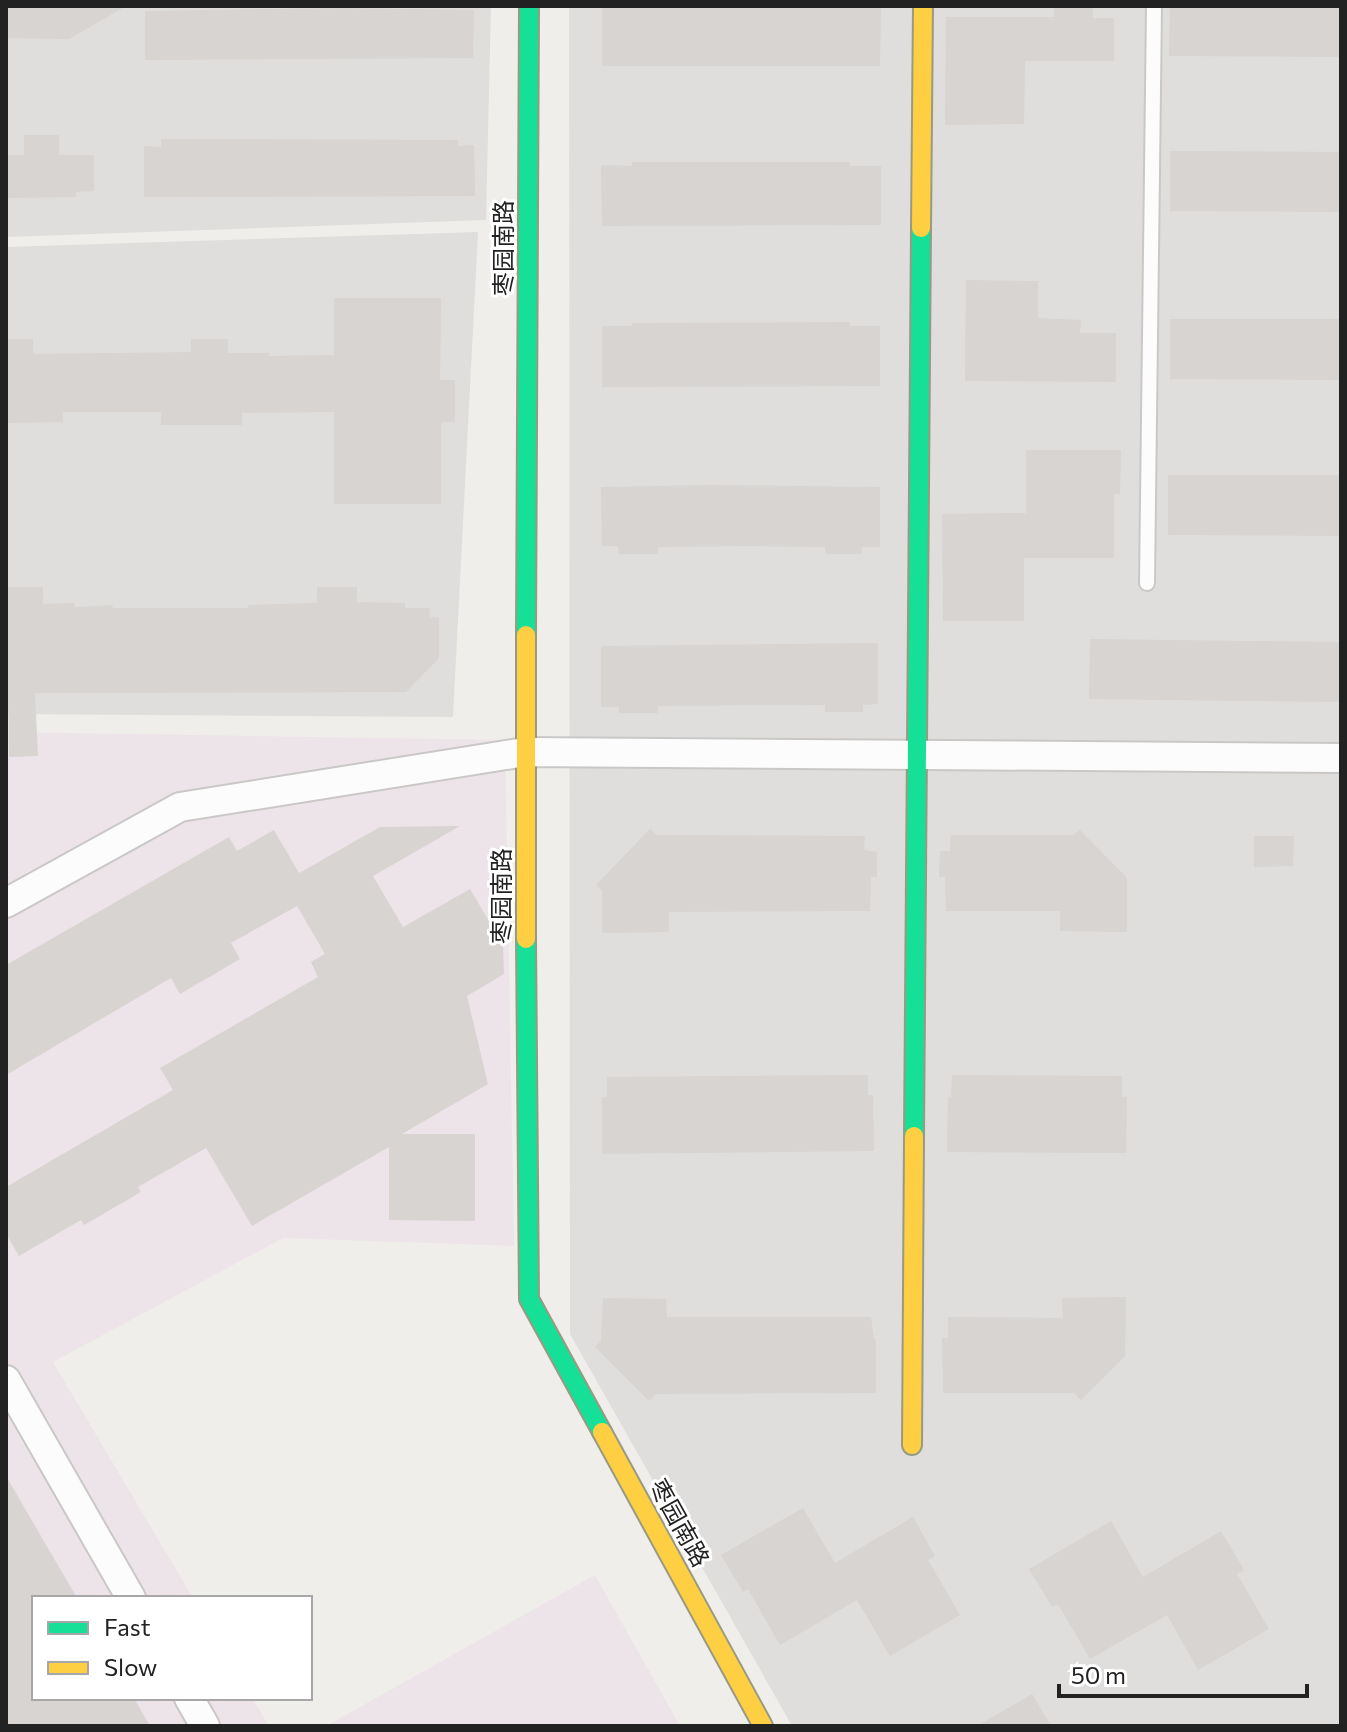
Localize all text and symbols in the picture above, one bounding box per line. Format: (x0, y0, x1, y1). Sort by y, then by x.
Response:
street label: 枣园南路 (488, 200, 517, 296)
street label: 枣园南路 (486, 848, 515, 944)
street label: 枣园南路 (644, 1473, 716, 1571)
legend (32, 1596, 312, 1700)
text: Fast (104, 1612, 151, 1641)
scale bar (1059, 1648, 1307, 1698)
text: Slow (104, 1652, 157, 1681)
text: 50 m (1071, 1660, 1126, 1689)

